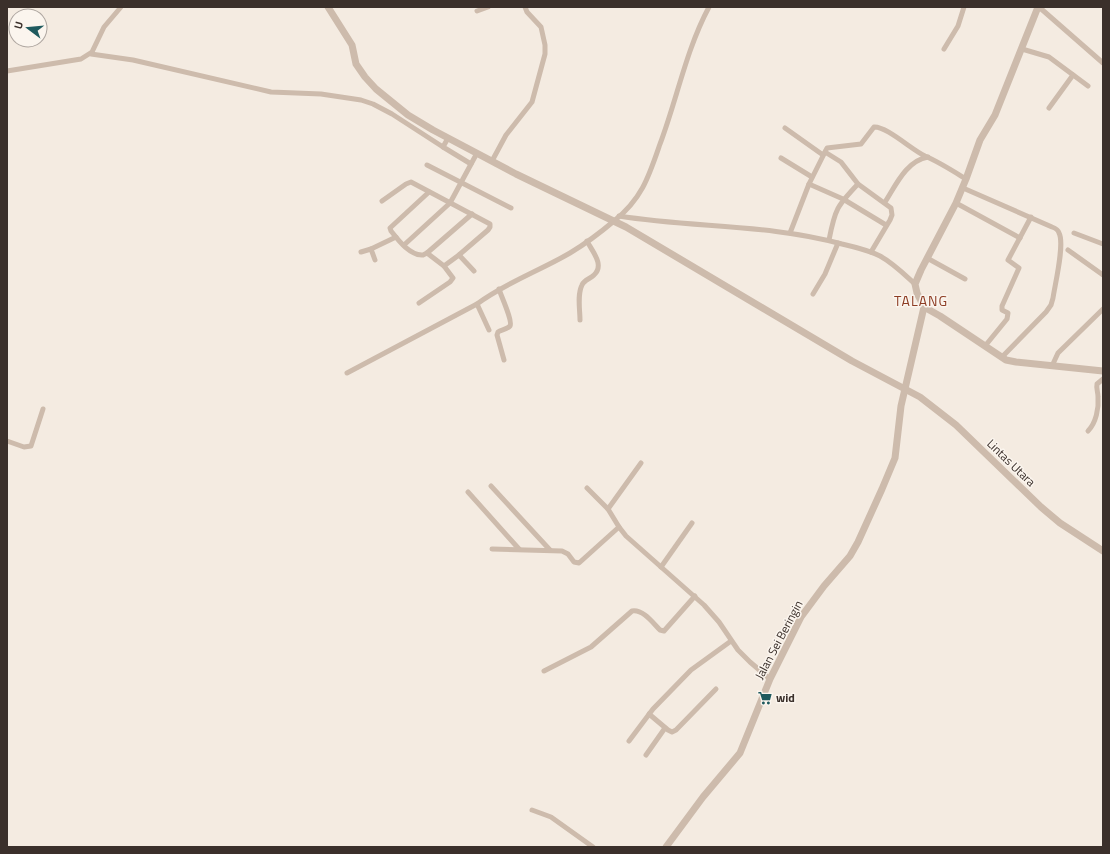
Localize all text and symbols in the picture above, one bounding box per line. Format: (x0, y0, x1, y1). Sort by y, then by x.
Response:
north arrow (8, 8, 48, 48)
text: U (10, 20, 27, 31)
district label: TALANG (894, 290, 948, 311)
street label: Lintas Utara (983, 434, 1040, 491)
street label: Jalan Sei Beringin (750, 597, 807, 683)
place label: wid (776, 688, 795, 707)
supermarket icon: wid (757, 690, 773, 706)

